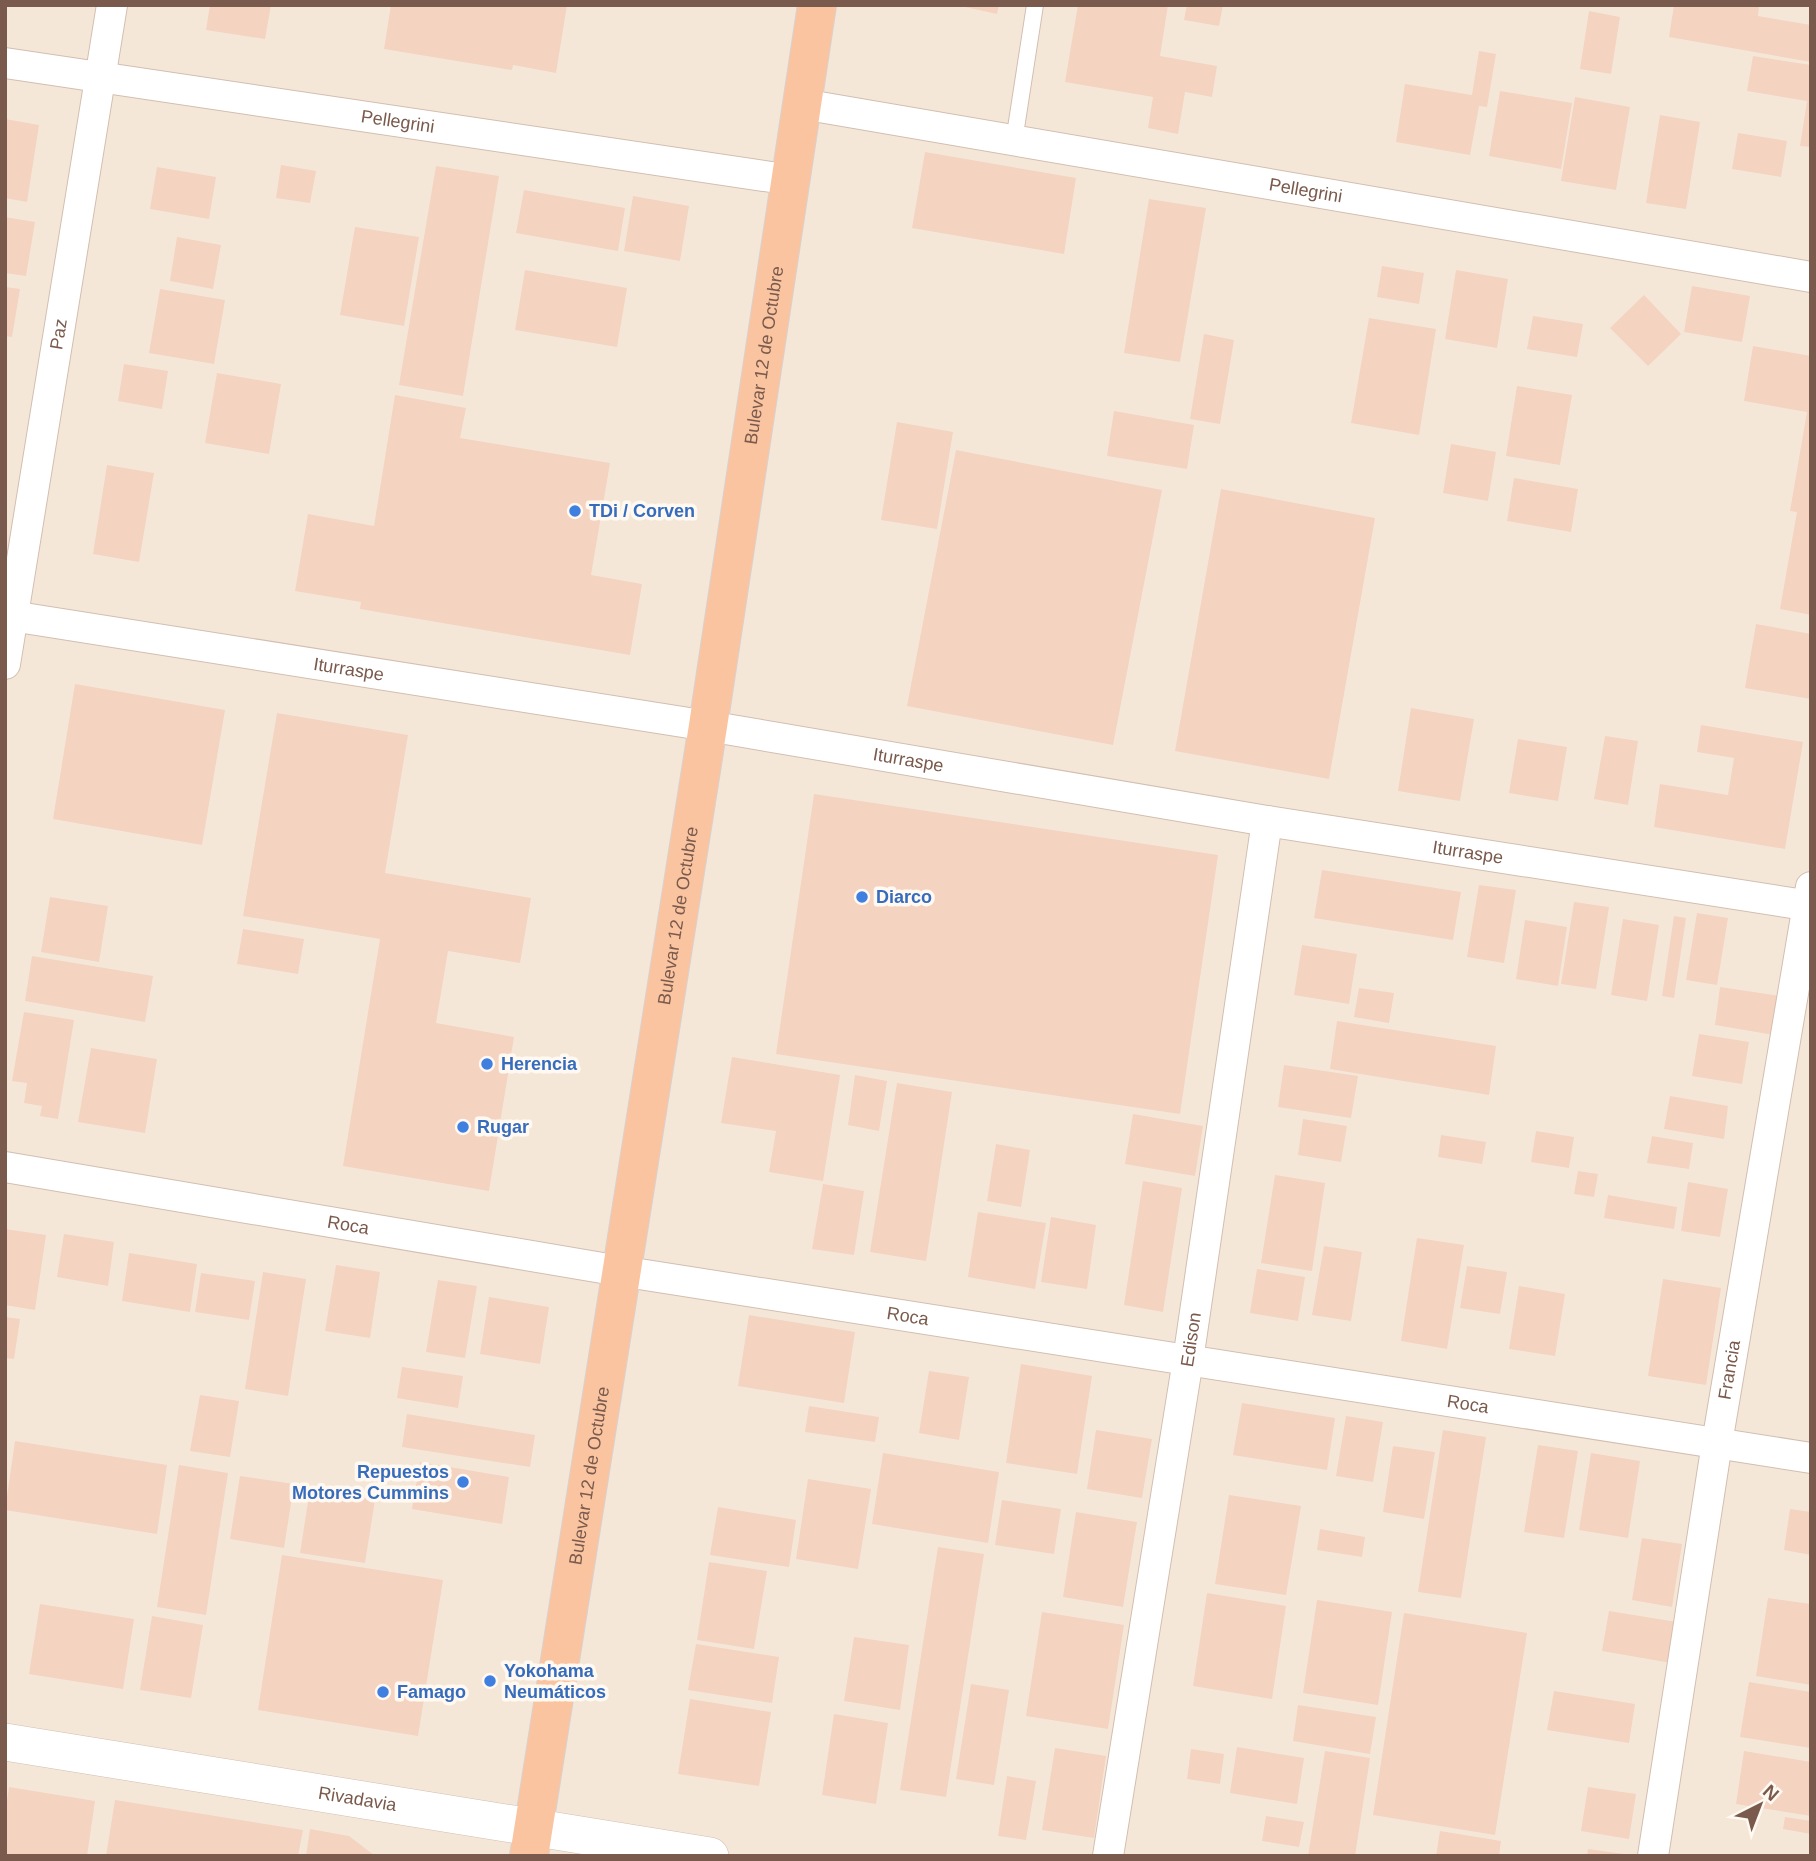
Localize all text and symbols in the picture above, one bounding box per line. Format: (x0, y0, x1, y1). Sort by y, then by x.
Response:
street label: Pellegrini (360, 106, 436, 137)
street label: Pellegrini (1267, 174, 1344, 206)
street label: Bulevar 12 de Octubre (741, 265, 787, 446)
street label: Paz (46, 317, 71, 351)
place label: TDi / Corven (589, 501, 695, 521)
marker: TDi / Corven (567, 503, 583, 519)
street label: Iturraspe (312, 654, 385, 685)
street label: Iturraspe (872, 744, 945, 776)
street label: Bulevar 12 de Octubre (654, 825, 702, 1006)
street label: Iturraspe (1431, 837, 1505, 868)
place label: Diarco (876, 887, 932, 907)
marker: Diarco (854, 889, 870, 905)
place label: Herencia (501, 1054, 578, 1074)
marker: Herencia (479, 1056, 495, 1072)
place label: Rugar (477, 1117, 529, 1137)
marker: Rugar (455, 1119, 471, 1135)
street label: Roca (326, 1212, 371, 1239)
street label: Roca (885, 1303, 931, 1329)
street label: Edison (1177, 1311, 1205, 1368)
street label: Francia (1714, 1338, 1744, 1401)
street label: Bulevar 12 de Octubre (565, 1385, 613, 1566)
street label: Roca (1446, 1391, 1491, 1417)
place label: Repuestos Motores Cummins (292, 1462, 449, 1503)
marker: Repuestos Motores Cummins (455, 1474, 471, 1490)
place label: Yokohama Neumáticos (504, 1661, 606, 1702)
marker: Yokohama Neumáticos (482, 1673, 498, 1689)
place label: Famago (397, 1682, 466, 1702)
marker: Famago (375, 1684, 391, 1700)
north arrow (1725, 1770, 1795, 1840)
text: N (1759, 1780, 1783, 1805)
street label: Rivadavia (317, 1783, 399, 1815)

